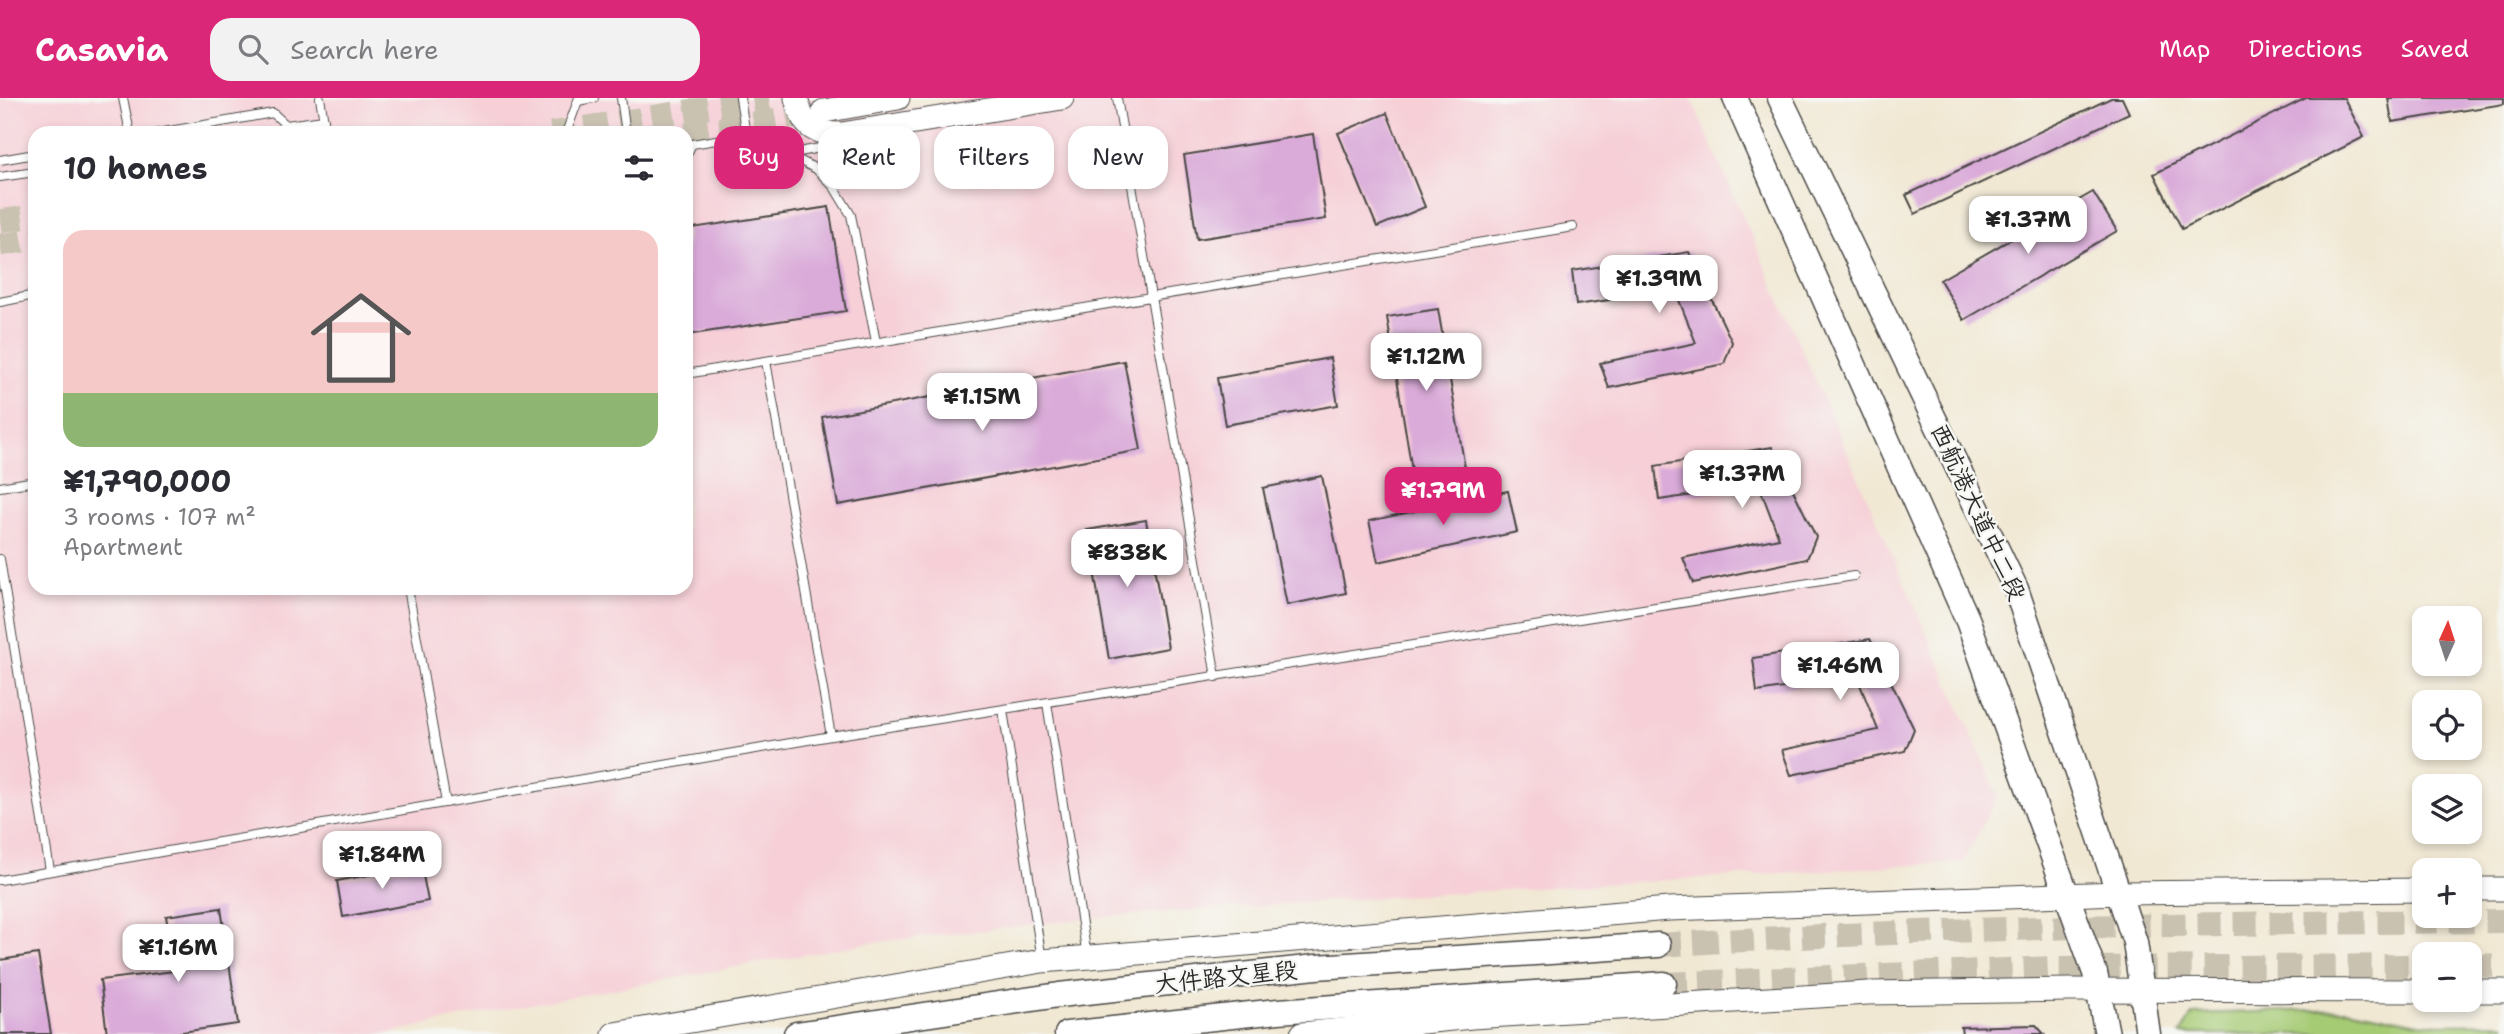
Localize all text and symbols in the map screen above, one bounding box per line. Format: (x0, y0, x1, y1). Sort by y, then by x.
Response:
search box (210, 18, 700, 81)
text: Casavia (35, 27, 168, 72)
icon: search (234, 30, 272, 68)
text: Search here (290, 32, 439, 67)
text: Map (2159, 33, 2210, 65)
text: Directions (2248, 33, 2363, 65)
text: Saved (2401, 33, 2469, 65)
chip: Buy (714, 126, 804, 189)
chip: Rent (818, 126, 920, 189)
chip: Filters (934, 126, 1054, 189)
chip: New (1068, 126, 1168, 189)
text: 10 homes (63, 148, 208, 189)
icon: filters (620, 149, 658, 187)
pin: ¥1.37M (1971, 197, 2085, 256)
text: ¥1.37M (1985, 204, 2071, 234)
pin: ¥1.39M (1602, 256, 1716, 315)
text: ¥1.39M (1616, 263, 1702, 293)
icon: home (298, 275, 424, 401)
pin: ¥1.12M (1369, 334, 1483, 393)
text: ¥1.12M (1387, 341, 1465, 371)
pin: ¥1.15M (925, 374, 1039, 433)
text: ¥1.15M (943, 381, 1021, 411)
street label: 西航港大道中二段 (1923, 418, 2033, 606)
pin: ¥1.37M (1685, 450, 1799, 510)
text: ¥1.37M (1699, 458, 1785, 488)
text: ¥1,790,000 (63, 461, 232, 502)
pin: ¥1.79M (1386, 468, 1500, 527)
text: ¥1.79M (1401, 475, 1485, 505)
text: 3 rooms · 107 m² (63, 502, 256, 532)
pin: ¥838K (1078, 530, 1176, 589)
text: Apartment (63, 532, 183, 562)
text: ¥838K (1087, 537, 1167, 567)
north arrow (2412, 606, 2482, 676)
map controls (2412, 606, 2482, 1012)
pin: ¥1.46M (1783, 642, 1897, 702)
text: ¥1.46M (1797, 650, 1883, 680)
button: locate (2412, 690, 2482, 760)
button: layers (2412, 774, 2482, 844)
pin: ¥1.84M (325, 832, 439, 891)
text: ¥1.84M (339, 839, 425, 869)
button: + (2412, 858, 2482, 928)
pin: ¥1.16M (121, 924, 235, 984)
text: ¥1.16M (138, 932, 218, 962)
button: − (2412, 942, 2482, 1012)
street label: 大件路文星段 (1153, 954, 1299, 1000)

